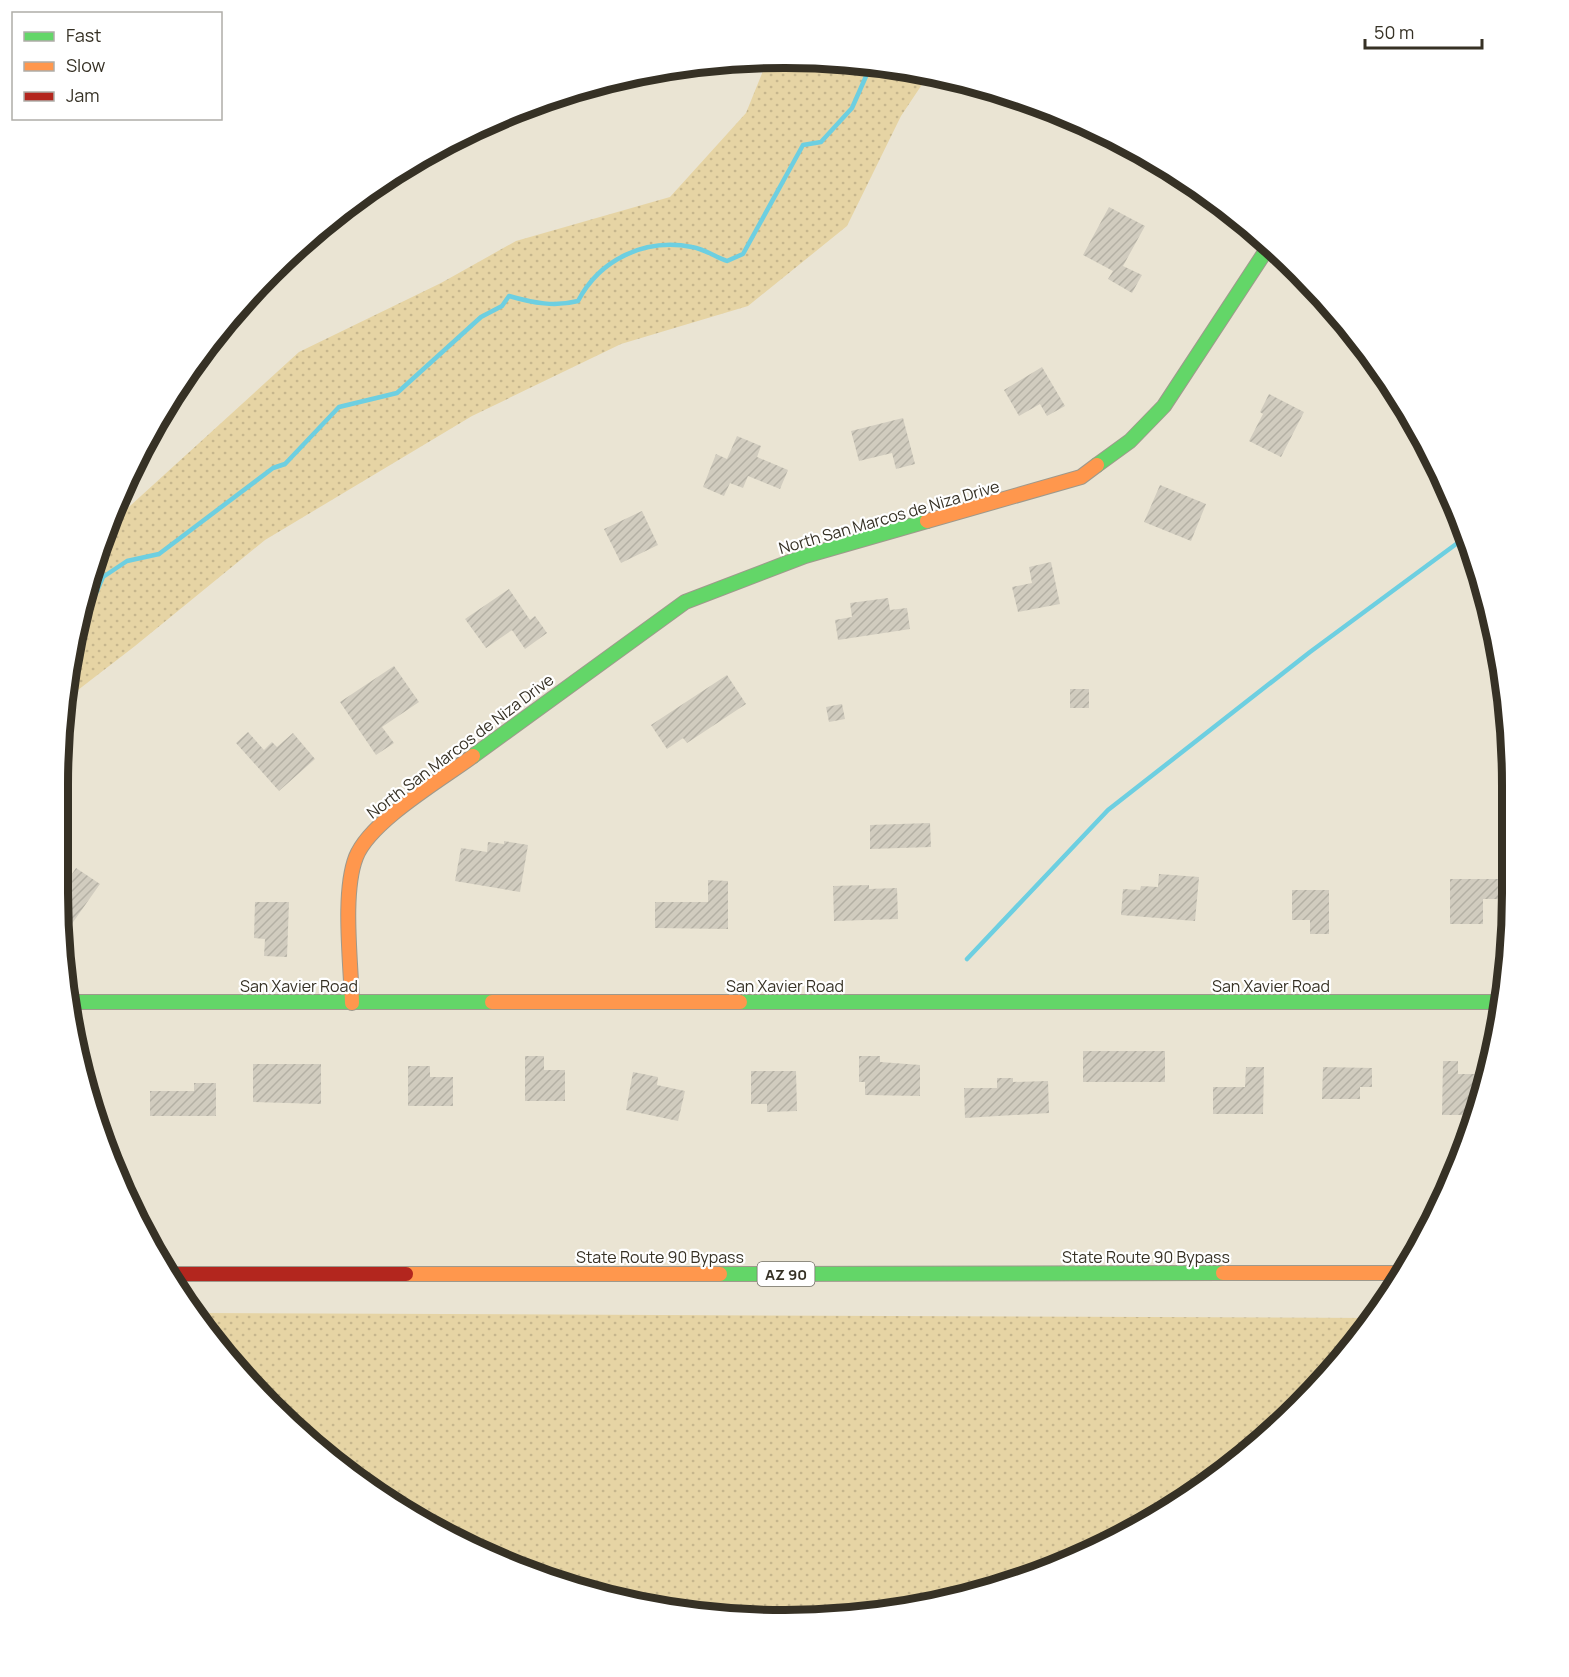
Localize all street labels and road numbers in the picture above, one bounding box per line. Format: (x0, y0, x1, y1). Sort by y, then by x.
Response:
street label: North San Marcos de Niza Drive (776, 475, 1002, 559)
street label: North San Marcos de Niza Drive (362, 668, 558, 824)
street label: San Xavier Road (240, 975, 358, 997)
street label: San Xavier Road (726, 975, 844, 997)
street label: San Xavier Road (1212, 975, 1330, 997)
street label: State Route 90 Bypass (576, 1246, 744, 1268)
street label: State Route 90 Bypass (1062, 1246, 1230, 1268)
road number: AZ 90 (758, 1262, 814, 1286)

